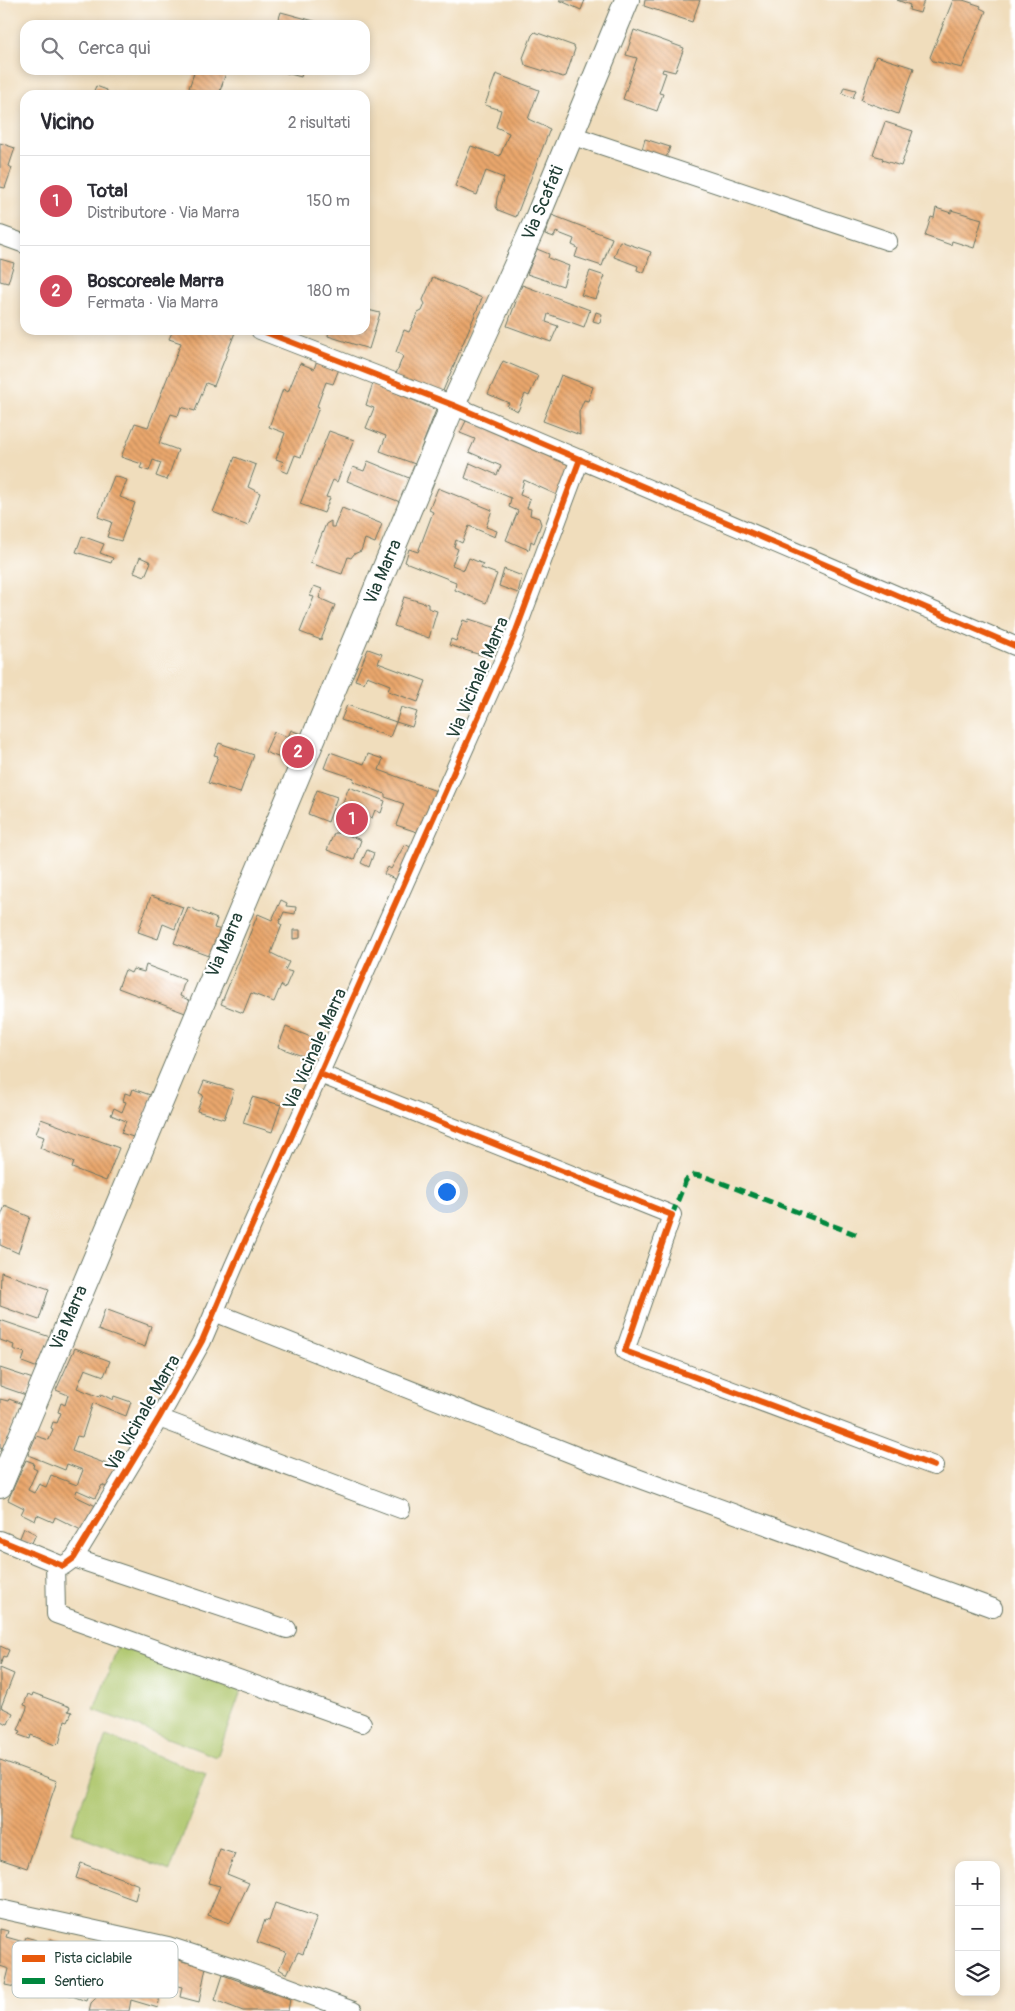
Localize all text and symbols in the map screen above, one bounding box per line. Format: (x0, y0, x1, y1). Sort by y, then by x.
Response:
search box (20, 20, 370, 75)
icon: search (38, 34, 66, 62)
text: Cerca qui (78, 36, 150, 60)
text: Vicino (40, 109, 94, 136)
text: 2 risultati (288, 113, 350, 133)
street label: Via Scafati (517, 162, 569, 244)
text: Total (87, 179, 128, 203)
text: 1 (53, 191, 59, 211)
text: 150 m (306, 191, 350, 211)
text: Distributore · Via Marra (87, 203, 240, 223)
text: Boscoreale Marra (87, 269, 224, 293)
text: 2 (52, 281, 60, 301)
text: 180 m (307, 281, 350, 301)
text: Fermata · Via Marra (87, 293, 218, 313)
street label: Via Marra (359, 536, 407, 608)
street label: Via Vicinale Marra (442, 613, 514, 743)
pin: 2 (282, 733, 314, 771)
pin: 1 (336, 800, 368, 838)
street label: Via Marra (201, 909, 249, 981)
street label: Via Vicinale Marra (278, 985, 352, 1113)
your location (434, 1179, 460, 1205)
street label: Via Marra (45, 1282, 93, 1354)
street label: Via Vicinale Marra (100, 1351, 186, 1475)
map controls (955, 1861, 1000, 1996)
button: + (955, 1861, 1000, 1906)
button: − (955, 1906, 1000, 1951)
legend (12, 1941, 178, 1998)
text: Pista ciclabile (54, 1950, 132, 1967)
button: layers (955, 1951, 1000, 1996)
text: Sentiero (54, 1973, 104, 1990)

